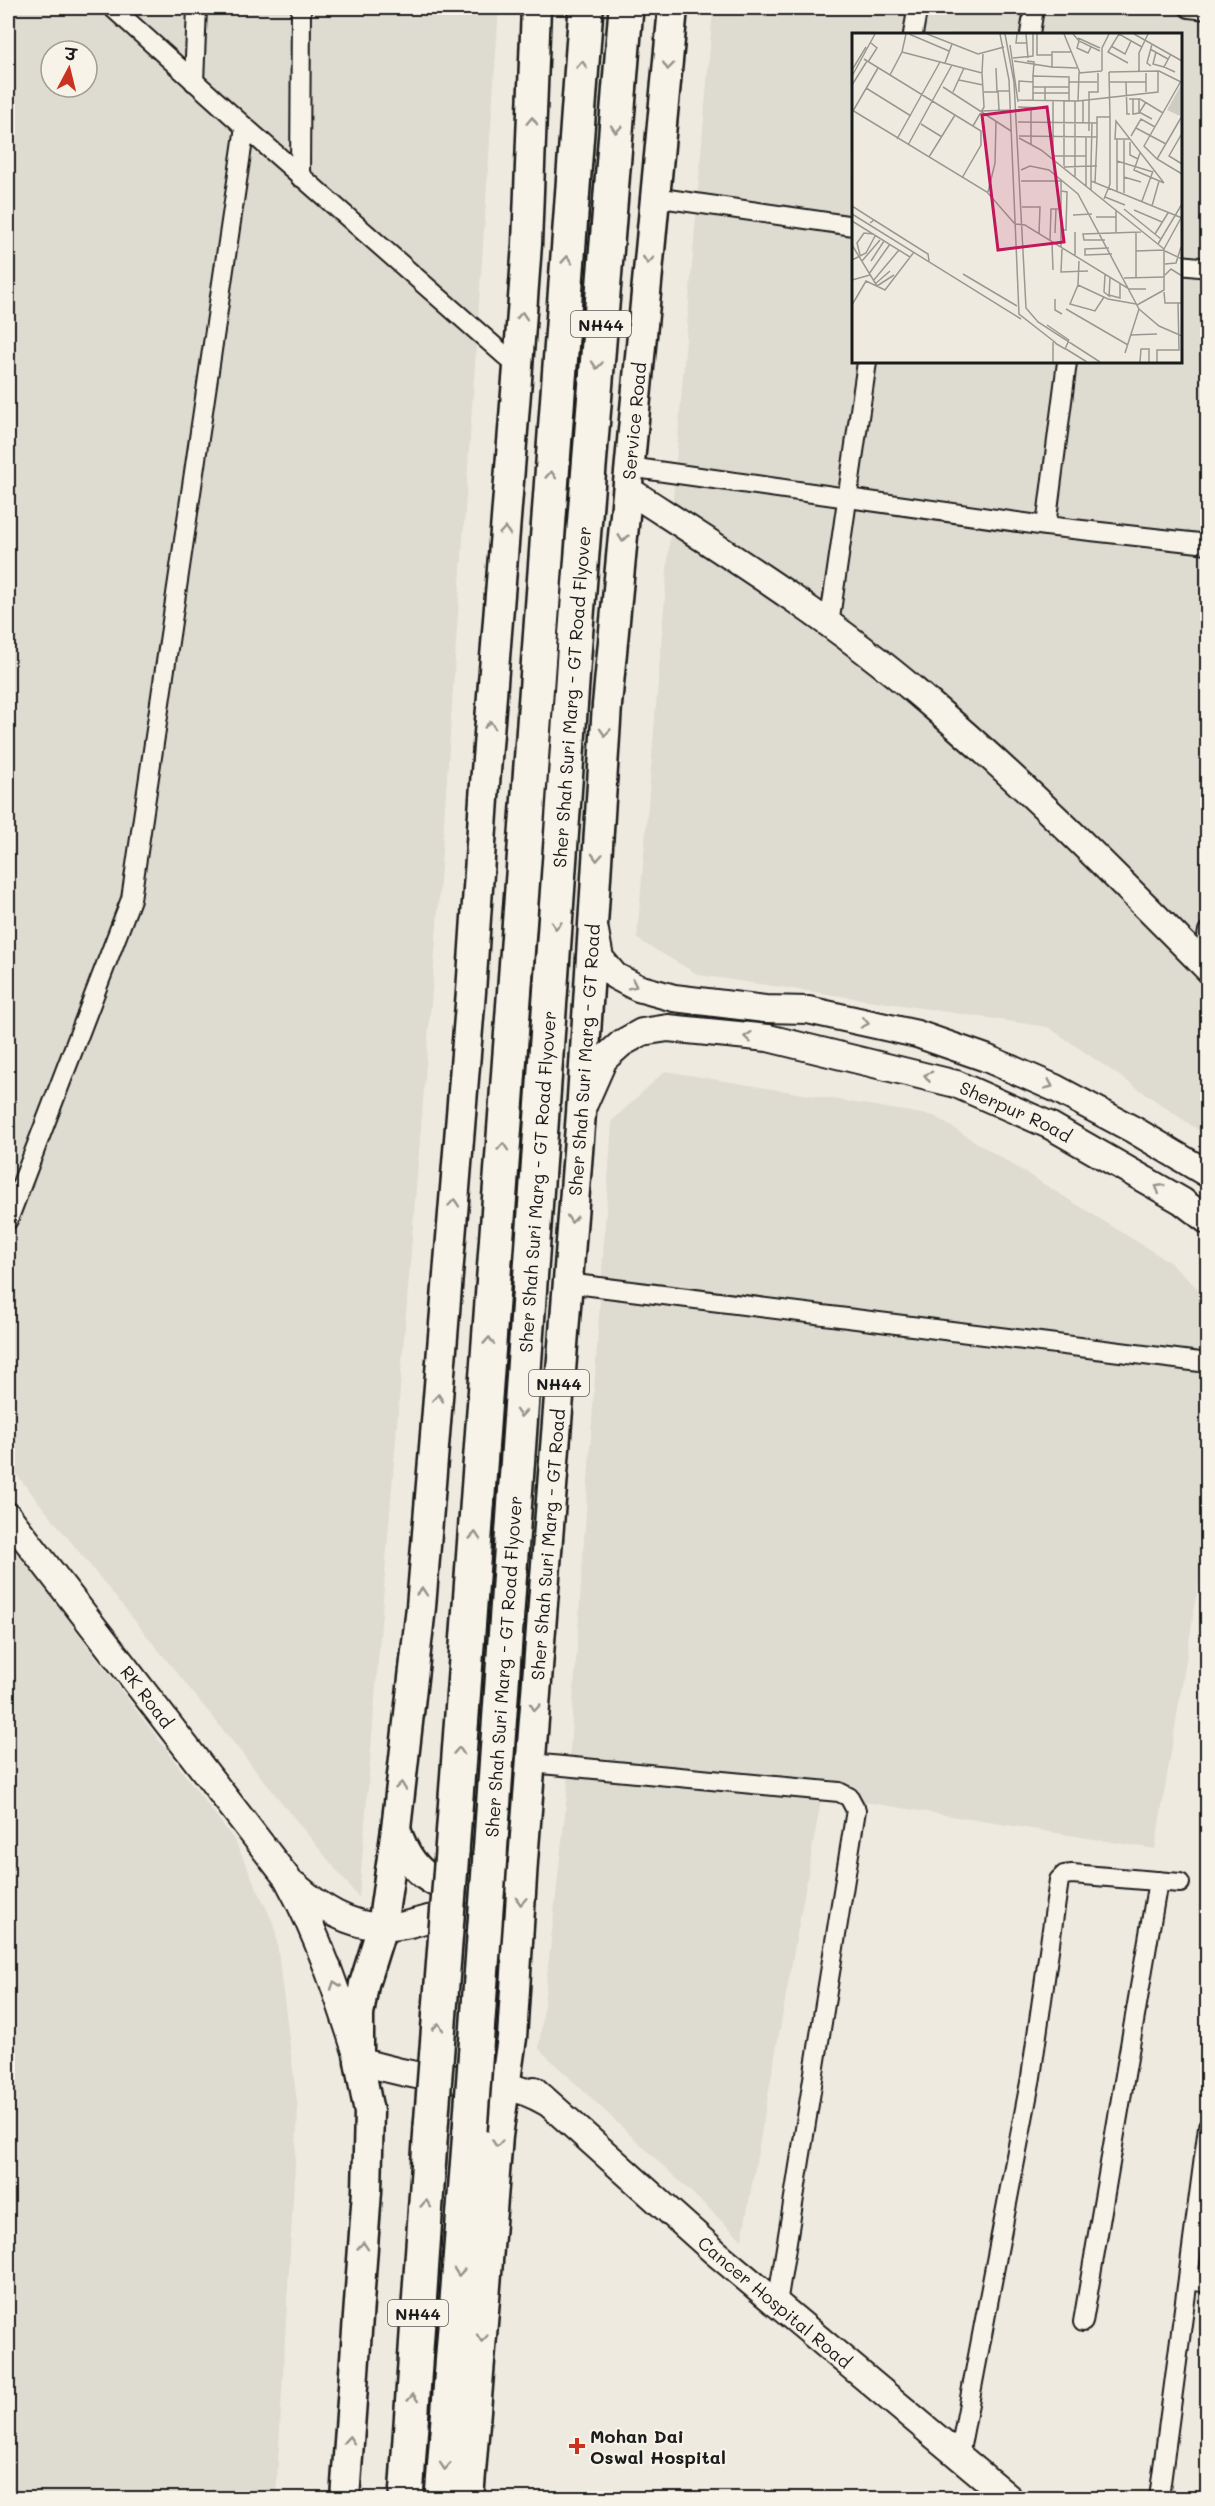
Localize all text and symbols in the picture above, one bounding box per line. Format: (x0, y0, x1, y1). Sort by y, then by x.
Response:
inset map (852, 33, 1182, 363)
north arrow (39, 39, 99, 99)
text: उ (62, 42, 79, 65)
one-way arrow (575, 61, 588, 70)
one-way arrow (662, 61, 674, 70)
one-way arrow (525, 116, 538, 125)
one-way arrow (610, 124, 623, 133)
one-way arrow (561, 255, 574, 264)
one-way arrow (642, 255, 655, 264)
one-way arrow (515, 311, 528, 320)
road number: NH44 (571, 311, 631, 337)
one-way arrow (591, 360, 604, 369)
street label: Service Road (616, 361, 651, 481)
one-way arrow (544, 471, 557, 480)
street label: Sher Shah Suri Marg - GT Road Flyover (547, 525, 596, 868)
one-way arrow (498, 526, 511, 535)
one-way arrow (617, 533, 630, 542)
one-way arrow (483, 721, 496, 730)
one-way arrow (599, 727, 612, 736)
one-way arrow (591, 852, 604, 861)
one-way arrow (550, 921, 563, 930)
street label: Sher Shah Suri Marg - GT Road (563, 923, 605, 1197)
one-way arrow (626, 977, 637, 989)
street label: Sher Shah Suri Marg - GT Road Flyover (513, 1010, 561, 1353)
one-way arrow (860, 1015, 870, 1028)
one-way arrow (743, 1030, 752, 1043)
one-way arrow (923, 1071, 934, 1083)
street label: Sherpur Road (956, 1075, 1076, 1148)
one-way arrow (1043, 1078, 1054, 1090)
one-way arrow (496, 1142, 509, 1151)
one-way arrow (1155, 1184, 1165, 1195)
one-way arrow (447, 1199, 460, 1208)
one-way arrow (566, 1214, 579, 1224)
one-way arrow (482, 1337, 495, 1346)
road number: NH44 (529, 1370, 589, 1396)
one-way arrow (431, 1393, 444, 1402)
one-way arrow (515, 1408, 528, 1417)
street label: Sher Shah Suri Marg - GT Road (525, 1408, 570, 1681)
street label: Sher Shah Suri Marg - GT Road Flyover (479, 1495, 527, 1838)
one-way arrow (468, 1531, 481, 1540)
one-way arrow (415, 1587, 428, 1596)
street label: RK Road (115, 1660, 179, 1733)
one-way arrow (529, 1702, 542, 1711)
one-way arrow (453, 1747, 466, 1756)
one-way arrow (394, 1781, 407, 1790)
one-way arrow (515, 1897, 528, 1906)
one-way arrow (329, 1980, 342, 1991)
one-way arrow (432, 2023, 445, 2032)
one-way arrow (491, 2139, 504, 2148)
one-way arrow (419, 2199, 432, 2208)
street label: Cancer Hospital Road (693, 2230, 857, 2374)
one-way arrow (356, 2241, 369, 2250)
one-way arrow (453, 2267, 466, 2276)
road number: NH44 (388, 2300, 448, 2326)
one-way arrow (476, 2333, 489, 2342)
one-way arrow (406, 2394, 419, 2403)
place label: Mohan Dai Oswal Hospital (590, 2424, 726, 2469)
one-way arrow (342, 2436, 355, 2445)
marker: Mohan Dai Oswal Hospital (568, 2437, 586, 2455)
one-way arrow (439, 2462, 452, 2471)

